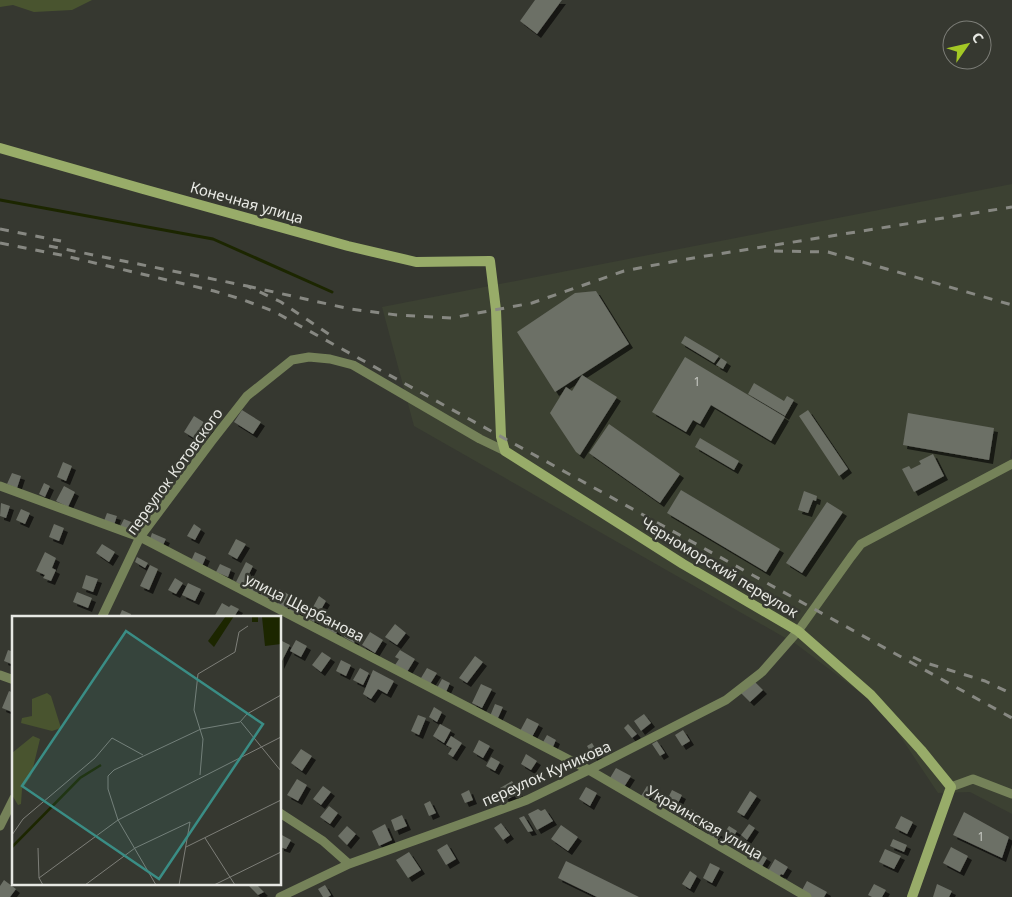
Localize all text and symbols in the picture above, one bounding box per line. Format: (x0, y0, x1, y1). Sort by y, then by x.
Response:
north arrow (942, 20, 992, 70)
text: С (968, 28, 989, 47)
street label: Конечная улица (188, 176, 306, 228)
house number: 1 (694, 373, 700, 390)
street label: переулок Котовского (121, 404, 227, 538)
street label: Черноморский переулок (638, 512, 802, 622)
street label: улица Щербанова (242, 568, 368, 646)
inset map (12, 616, 281, 884)
street label: переулок Куникова (478, 735, 614, 811)
street label: Украинская улица (643, 780, 767, 864)
house number: 1 (978, 828, 984, 845)

